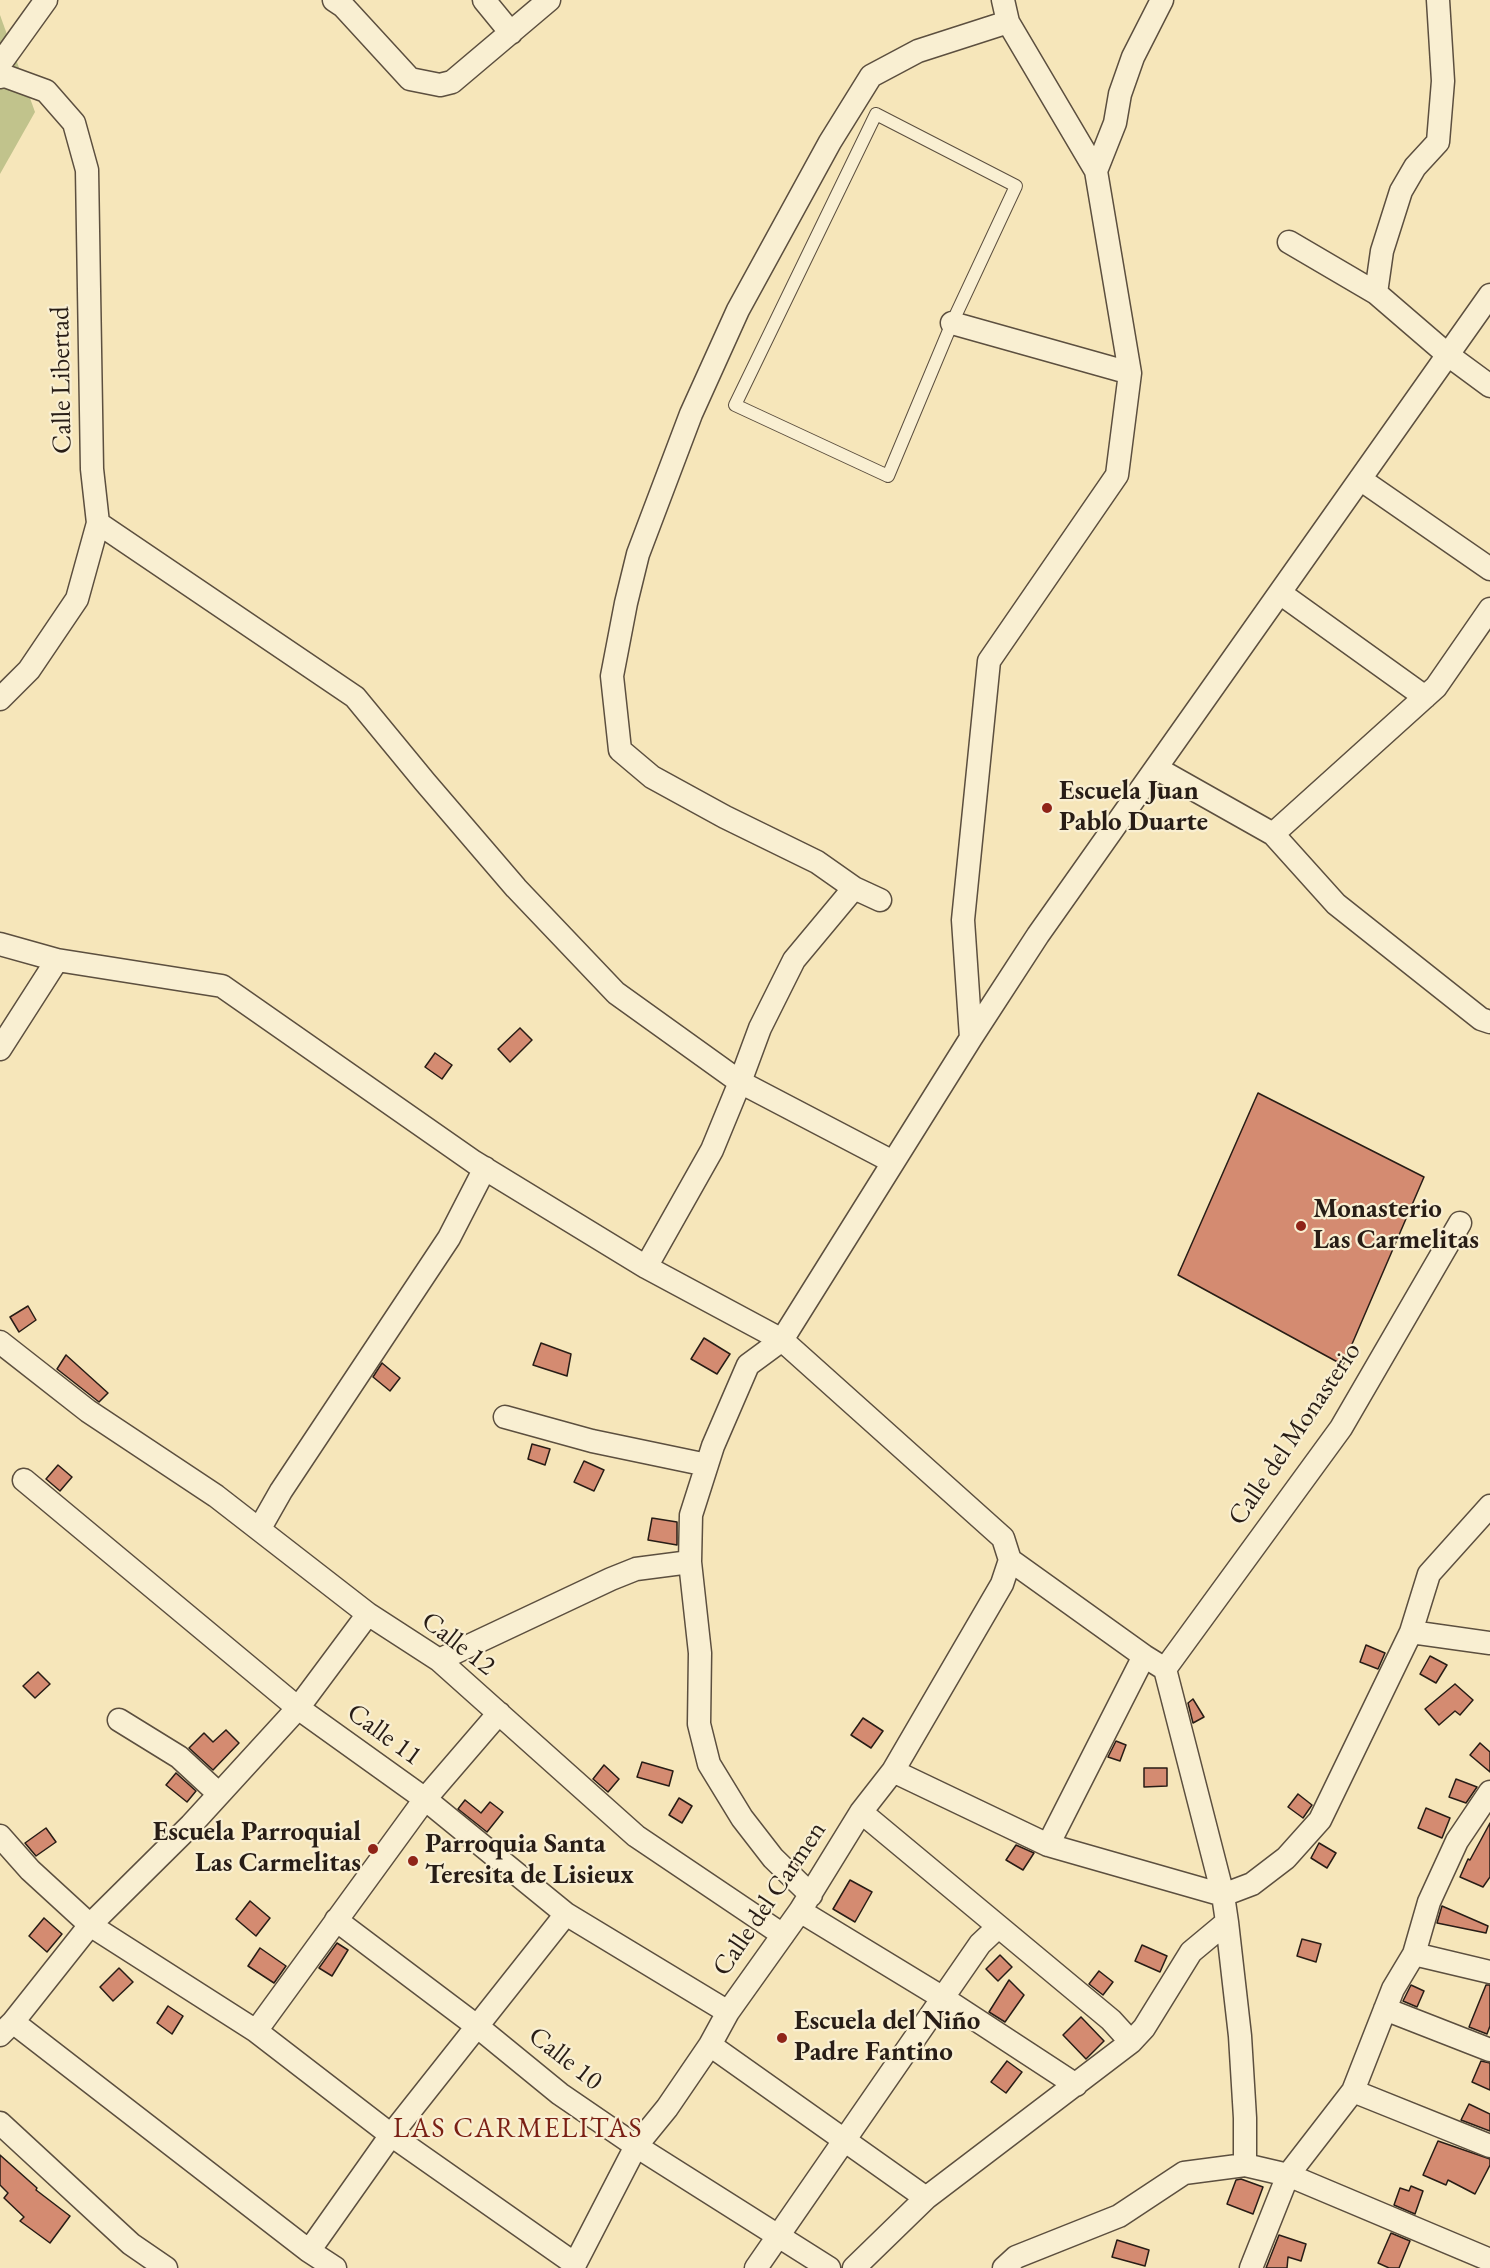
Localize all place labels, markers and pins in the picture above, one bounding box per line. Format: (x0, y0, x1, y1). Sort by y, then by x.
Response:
place label: Escuela Juan Pablo Duarte (1059, 776, 1208, 839)
marker: Escuela Juan Pablo Duarte (1040, 801, 1054, 815)
place label: Monasterio Las Carmelitas (1313, 1194, 1479, 1257)
marker: Monasterio Las Carmelitas (1294, 1219, 1308, 1233)
place label: Escuela Parroquial Las Carmelitas (153, 1817, 361, 1880)
place label: Parroquia Santa Teresita de Lisieux (425, 1829, 634, 1892)
marker: Escuela Parroquial Las Carmelitas (366, 1842, 380, 1856)
marker: Parroquia Santa Teresita de Lisieux (406, 1854, 420, 1868)
place label: Escuela del Niño Padre Fantino (794, 2006, 980, 2069)
marker: Escuela del Niño Padre Fantino (775, 2031, 789, 2045)

